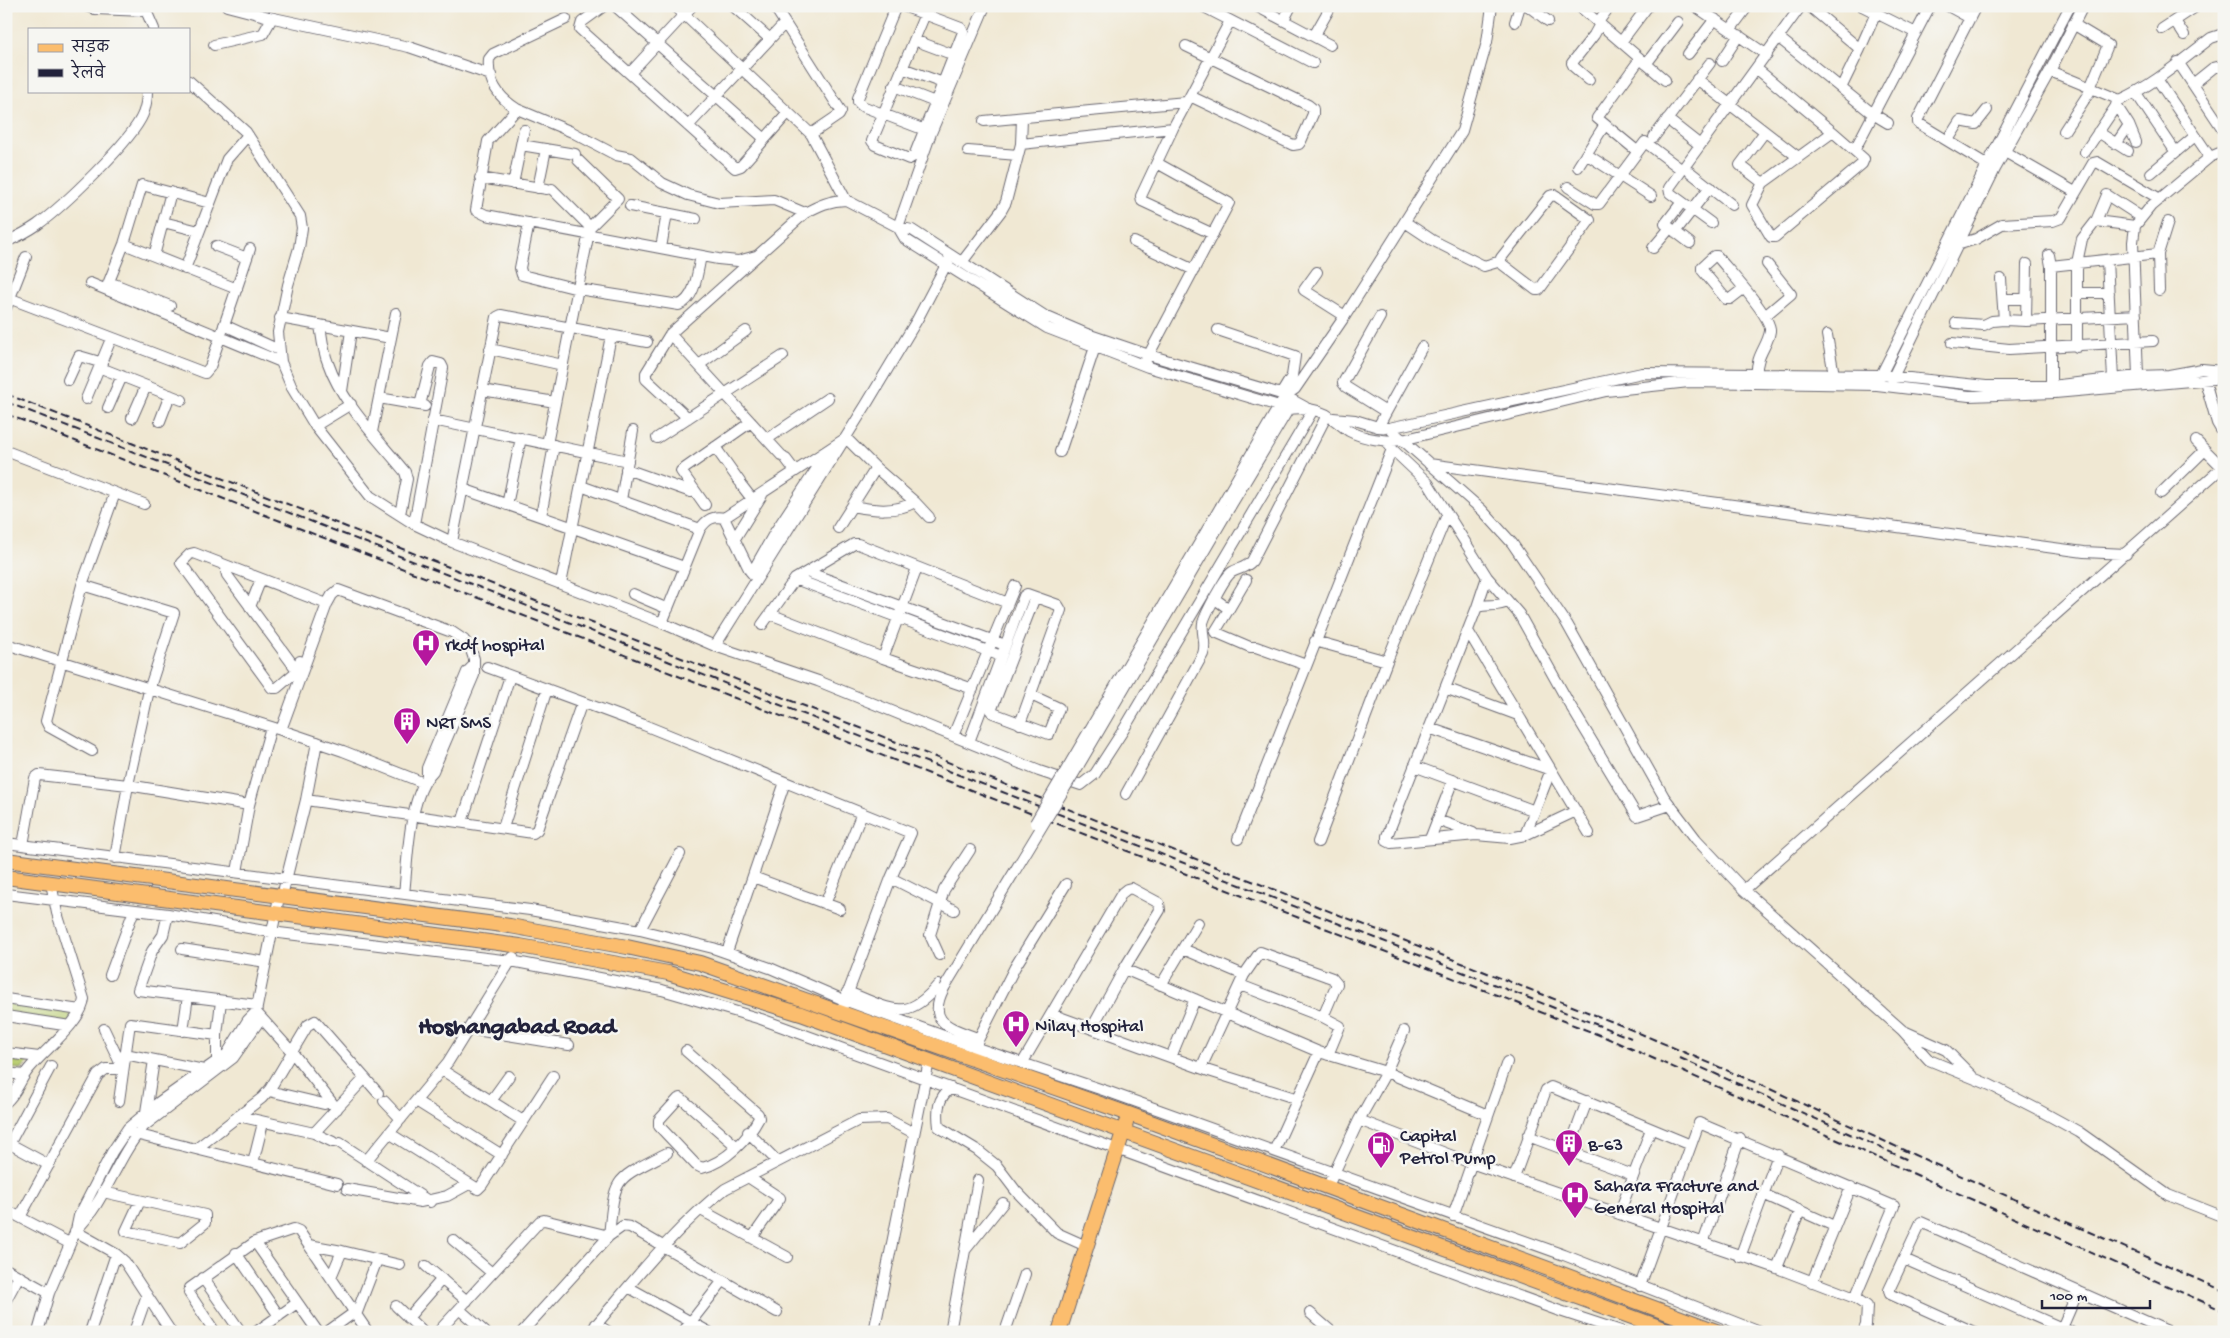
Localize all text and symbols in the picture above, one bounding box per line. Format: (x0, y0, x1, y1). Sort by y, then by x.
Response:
legend (28, 28, 190, 92)
text: सड़क (71, 40, 110, 58)
text: रेलवे (70, 59, 106, 84)
hospital icon: rkdf hospital (411, 628, 441, 667)
place label: rkdf hospital (445, 635, 545, 658)
building icon: NRT SMS (392, 706, 422, 745)
place label: NRT SMS (426, 713, 491, 736)
hospital icon: Nilay Hospital (1001, 1009, 1031, 1048)
district label: Hoshangabad Road (418, 1014, 619, 1043)
place label: Nilay Hospital (1035, 1016, 1144, 1039)
place label: Capital Petrol Pump (1399, 1126, 1496, 1171)
building icon: B-63 (1554, 1128, 1584, 1167)
fuel station icon: Capital Petrol Pump (1366, 1130, 1396, 1169)
place label: B-63 (1587, 1135, 1623, 1158)
place label: Sahara Fracture and General Hospital (1594, 1176, 1760, 1221)
hospital icon: Sahara Fracture and General Hospital (1560, 1180, 1590, 1219)
scale bar (2042, 1278, 2150, 1310)
text: 100 m (2049, 1288, 2088, 1306)

